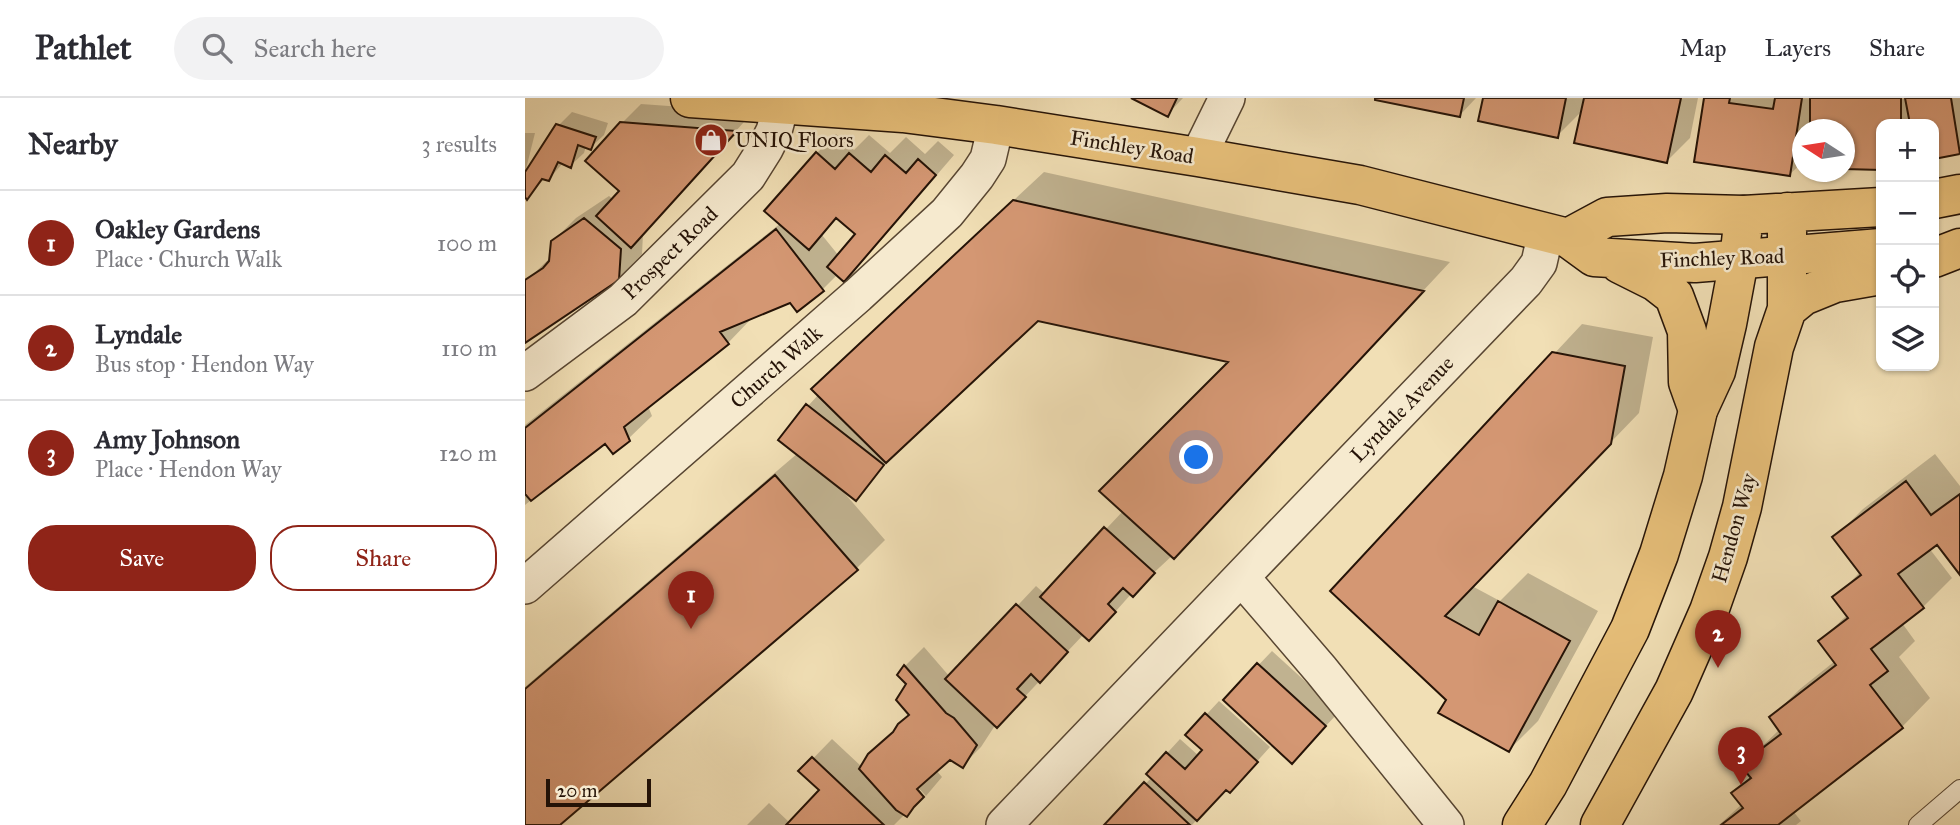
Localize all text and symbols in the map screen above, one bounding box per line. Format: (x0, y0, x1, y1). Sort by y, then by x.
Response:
search box (174, 17, 664, 80)
text: Pathlet (35, 28, 132, 68)
icon: search (198, 29, 236, 67)
text: Search here (254, 32, 377, 64)
text: Map (1680, 33, 1727, 63)
text: Layers (1765, 33, 1831, 63)
text: Share (1869, 33, 1925, 63)
north arrow (1792, 119, 1855, 182)
map controls (1876, 119, 1939, 371)
button: + (1876, 119, 1939, 182)
shop icon: UNIQ Floors (692, 121, 730, 159)
street label: Finchley Road (1068, 124, 1196, 170)
text: Nearby (28, 126, 118, 162)
place label: UNIQ Floors (735, 127, 854, 153)
text: 3 results (421, 130, 497, 158)
button: − (1876, 182, 1939, 245)
street label: Prospect Road (617, 201, 724, 305)
text: Oakley Gardens (95, 213, 260, 245)
text: 1 (46, 229, 56, 257)
text: 100 m (437, 229, 497, 257)
street label: Finchley Road (1659, 243, 1785, 273)
text: Place · Church Walk (95, 245, 282, 273)
button: locate (1876, 245, 1939, 308)
button: layers (1876, 308, 1939, 371)
text: Lyndale (95, 318, 182, 350)
street label: Church Walk (725, 320, 827, 414)
text: 2 (45, 334, 57, 362)
text: 110 m (441, 334, 497, 362)
text: Bus stop · Hendon Way (95, 350, 314, 378)
street label: Lyndale Avenue (1345, 350, 1459, 468)
text: Amy Johnson (95, 423, 240, 455)
text: 3 (46, 439, 56, 467)
text: 120 m (439, 439, 497, 467)
your location (1179, 440, 1213, 474)
text: Place · Hendon Way (95, 455, 282, 483)
street label: Hendon Way (1706, 469, 1762, 586)
button: Save (28, 525, 256, 591)
button: Share (270, 525, 497, 591)
pin: 1 (668, 571, 714, 629)
pin: 2 (1695, 610, 1741, 668)
pin: 3 (1718, 727, 1764, 785)
scale bar (546, 776, 651, 808)
text: 20 m (557, 779, 598, 802)

